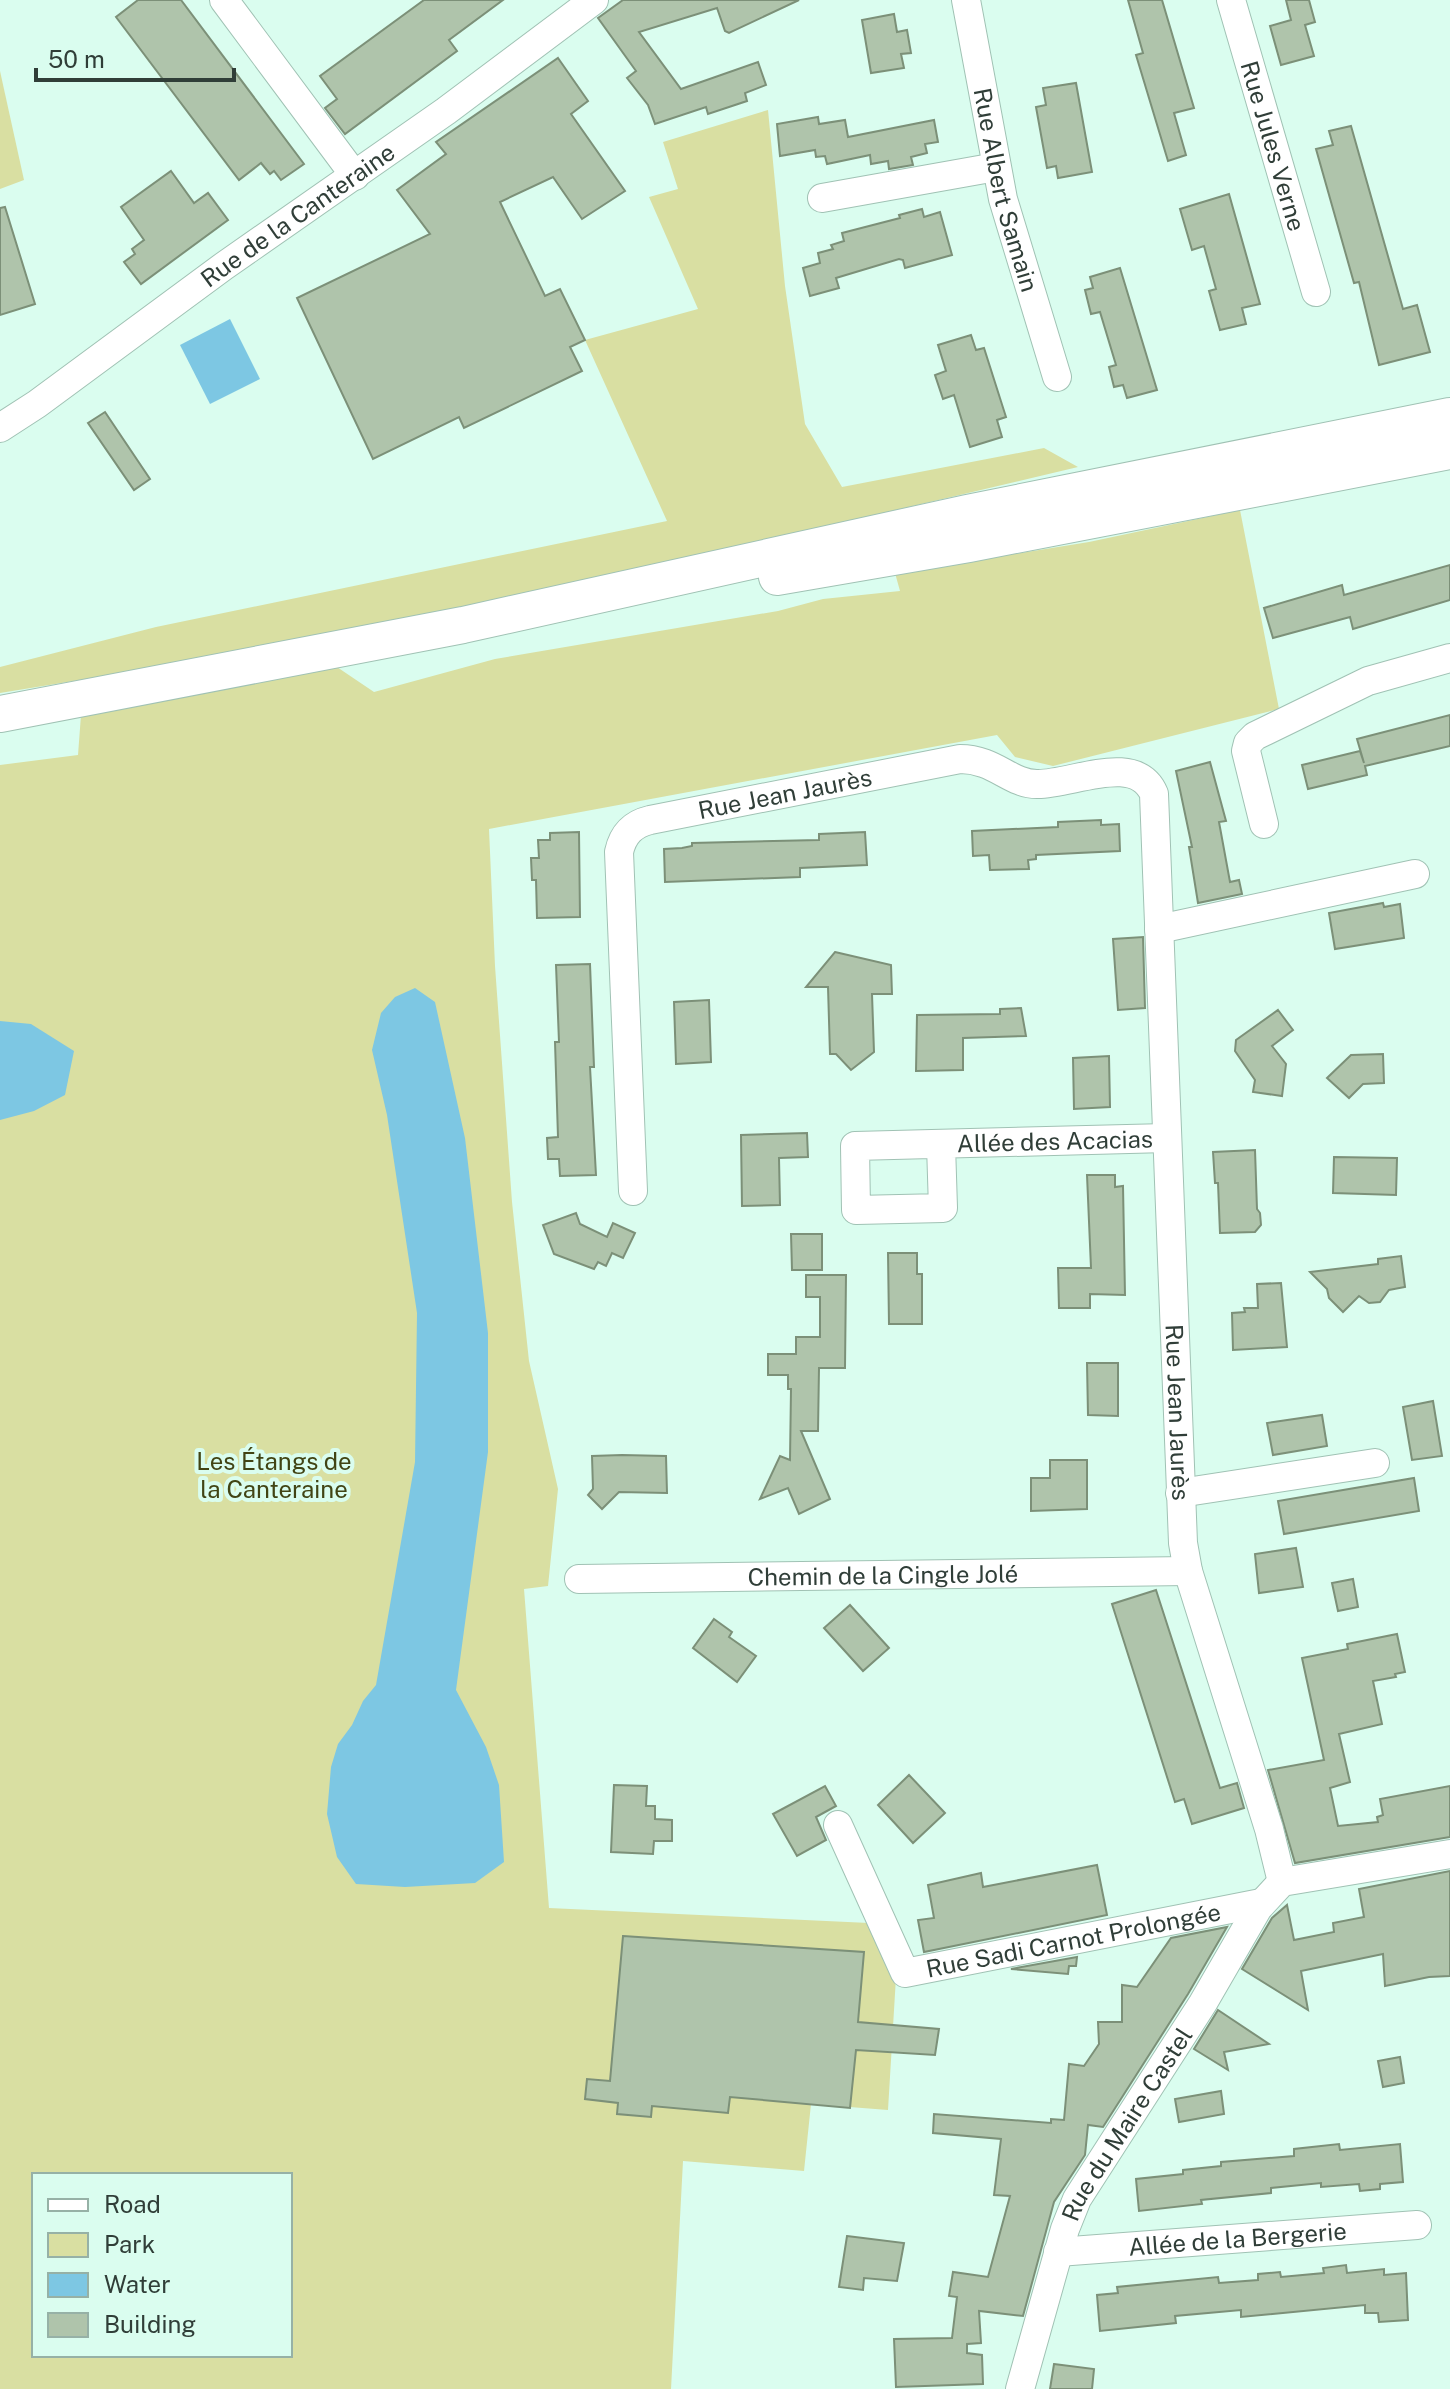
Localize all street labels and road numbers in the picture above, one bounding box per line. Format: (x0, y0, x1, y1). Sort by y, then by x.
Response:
street label: Rue Jules Verne (1235, 58, 1311, 234)
street label: Rue Albert Samain (969, 85, 1044, 295)
street label: Rue de la Canteraine (195, 137, 400, 292)
street label: Rue Jean Jaurès (695, 763, 874, 824)
street label: Allée des Acacias (957, 1124, 1153, 1157)
street label: Rue Jean Jaurès (1161, 1324, 1195, 1501)
street label: Chemin de la Cingle Jolé (747, 1559, 1019, 1591)
street label: Rue Sadi Carnot Prolongée (923, 1897, 1223, 1983)
street label: Rue du Maire Castel (1056, 2022, 1198, 2225)
street label: Allée de la Bergerie (1127, 2216, 1348, 2261)

